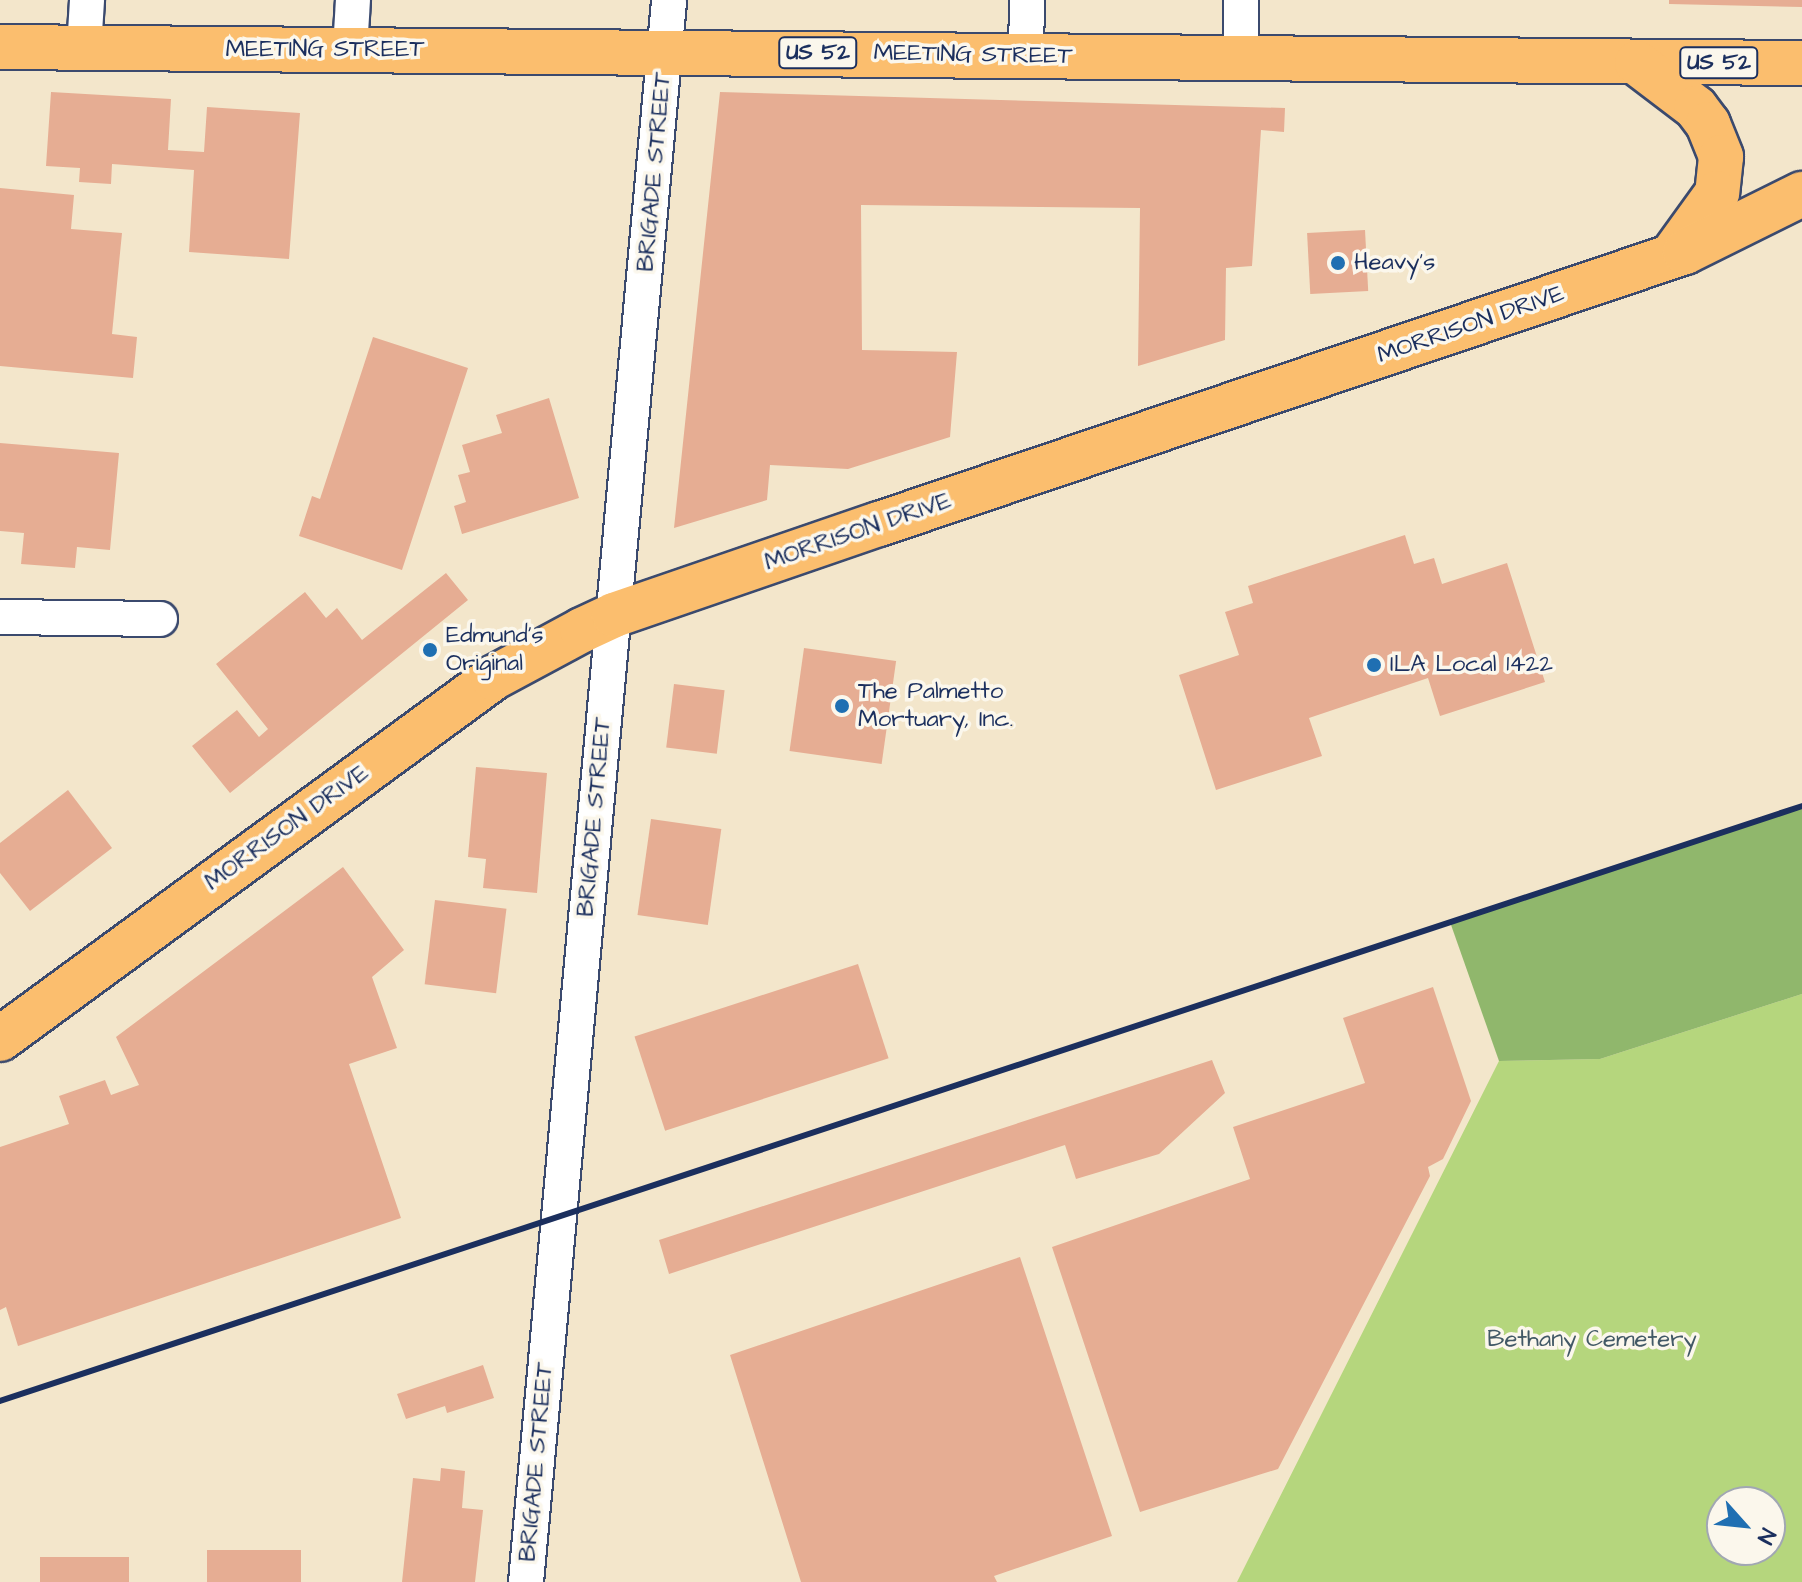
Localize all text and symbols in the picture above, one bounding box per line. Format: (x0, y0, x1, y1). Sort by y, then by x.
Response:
road number: US 52 (778, 35, 858, 71)
street label: MEETING STREET (226, 36, 424, 64)
street label: MEETING STREET (873, 39, 1073, 71)
road number: US 52 (1679, 45, 1759, 81)
street label: BRIGADE STREET (632, 71, 678, 273)
place label: Heavy's (1354, 249, 1435, 277)
marker: Heavy's (1329, 254, 1347, 272)
street label: MORRISON DRIVE (1374, 280, 1568, 370)
street label: MORRISON DRIVE (761, 487, 955, 577)
place label: Edmund's Original (446, 622, 544, 678)
marker: Edmund's Original (421, 641, 439, 659)
place label: ILA Local 1422 (1390, 651, 1553, 679)
marker: ILA Local 1422 (1365, 656, 1383, 674)
place label: The Palmetto Mortuary, Inc. (858, 678, 1013, 734)
marker: The Palmetto Mortuary, Inc. (833, 697, 851, 715)
street label: BRIGADE STREET (572, 716, 618, 918)
street label: MORRISON DRIVE (199, 759, 375, 897)
park label: Bethany Cemetery (1487, 1326, 1697, 1354)
street label: BRIGADE STREET (514, 1361, 560, 1563)
north arrow (1706, 1486, 1786, 1566)
text: N (1749, 1523, 1783, 1549)

